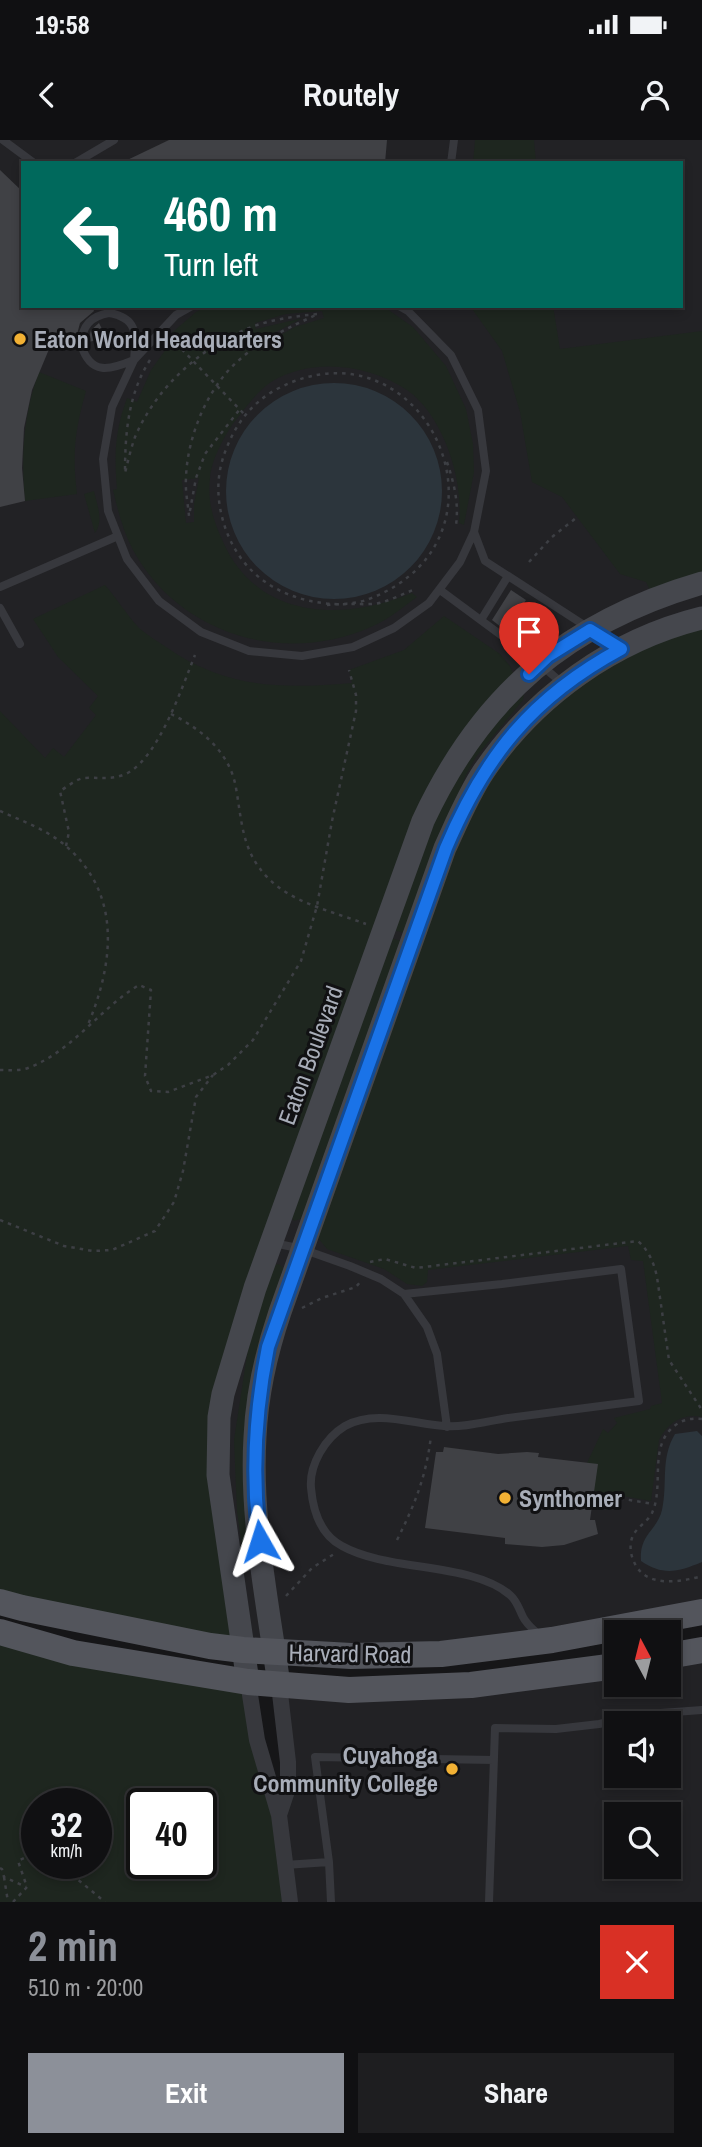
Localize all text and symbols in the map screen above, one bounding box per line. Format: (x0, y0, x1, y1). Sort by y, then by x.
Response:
text: 19:58 (35, 7, 90, 42)
text: Routely (303, 73, 399, 116)
icon: back (28, 76, 66, 114)
icon: person (636, 76, 674, 114)
text: 460 m (164, 180, 278, 246)
icon: left (49, 189, 140, 280)
text: Turn left (164, 243, 258, 286)
place label: Eaton World Headquarters (34, 323, 282, 355)
marker: Eaton World Headquarters (12, 331, 28, 347)
pin (499, 602, 559, 674)
icon: arrive (510, 613, 548, 651)
street label: Eaton Boulevard (270, 981, 350, 1129)
place label: Synthomer (519, 1482, 622, 1514)
marker: Synthomer (497, 1490, 513, 1506)
position arrow (223, 1504, 297, 1578)
north arrow (604, 1620, 681, 1698)
map controls (604, 1620, 681, 1879)
street label: Harvard Road (288, 1636, 412, 1670)
button: sound (604, 1711, 681, 1788)
place label: Cuyahoga Community College (253, 1739, 438, 1799)
marker: Cuyahoga Community College (444, 1761, 460, 1777)
speed limit sign: 40 (126, 1788, 217, 1879)
text: 32 (51, 1801, 82, 1848)
button: search (604, 1802, 681, 1879)
text: km/h (51, 1838, 83, 1863)
text: 2 min (28, 1918, 118, 1974)
button: close (600, 1925, 674, 1999)
text: 510 m · 20:00 (28, 1972, 143, 2003)
button: Exit (28, 2053, 344, 2133)
button: Share (358, 2053, 674, 2133)

